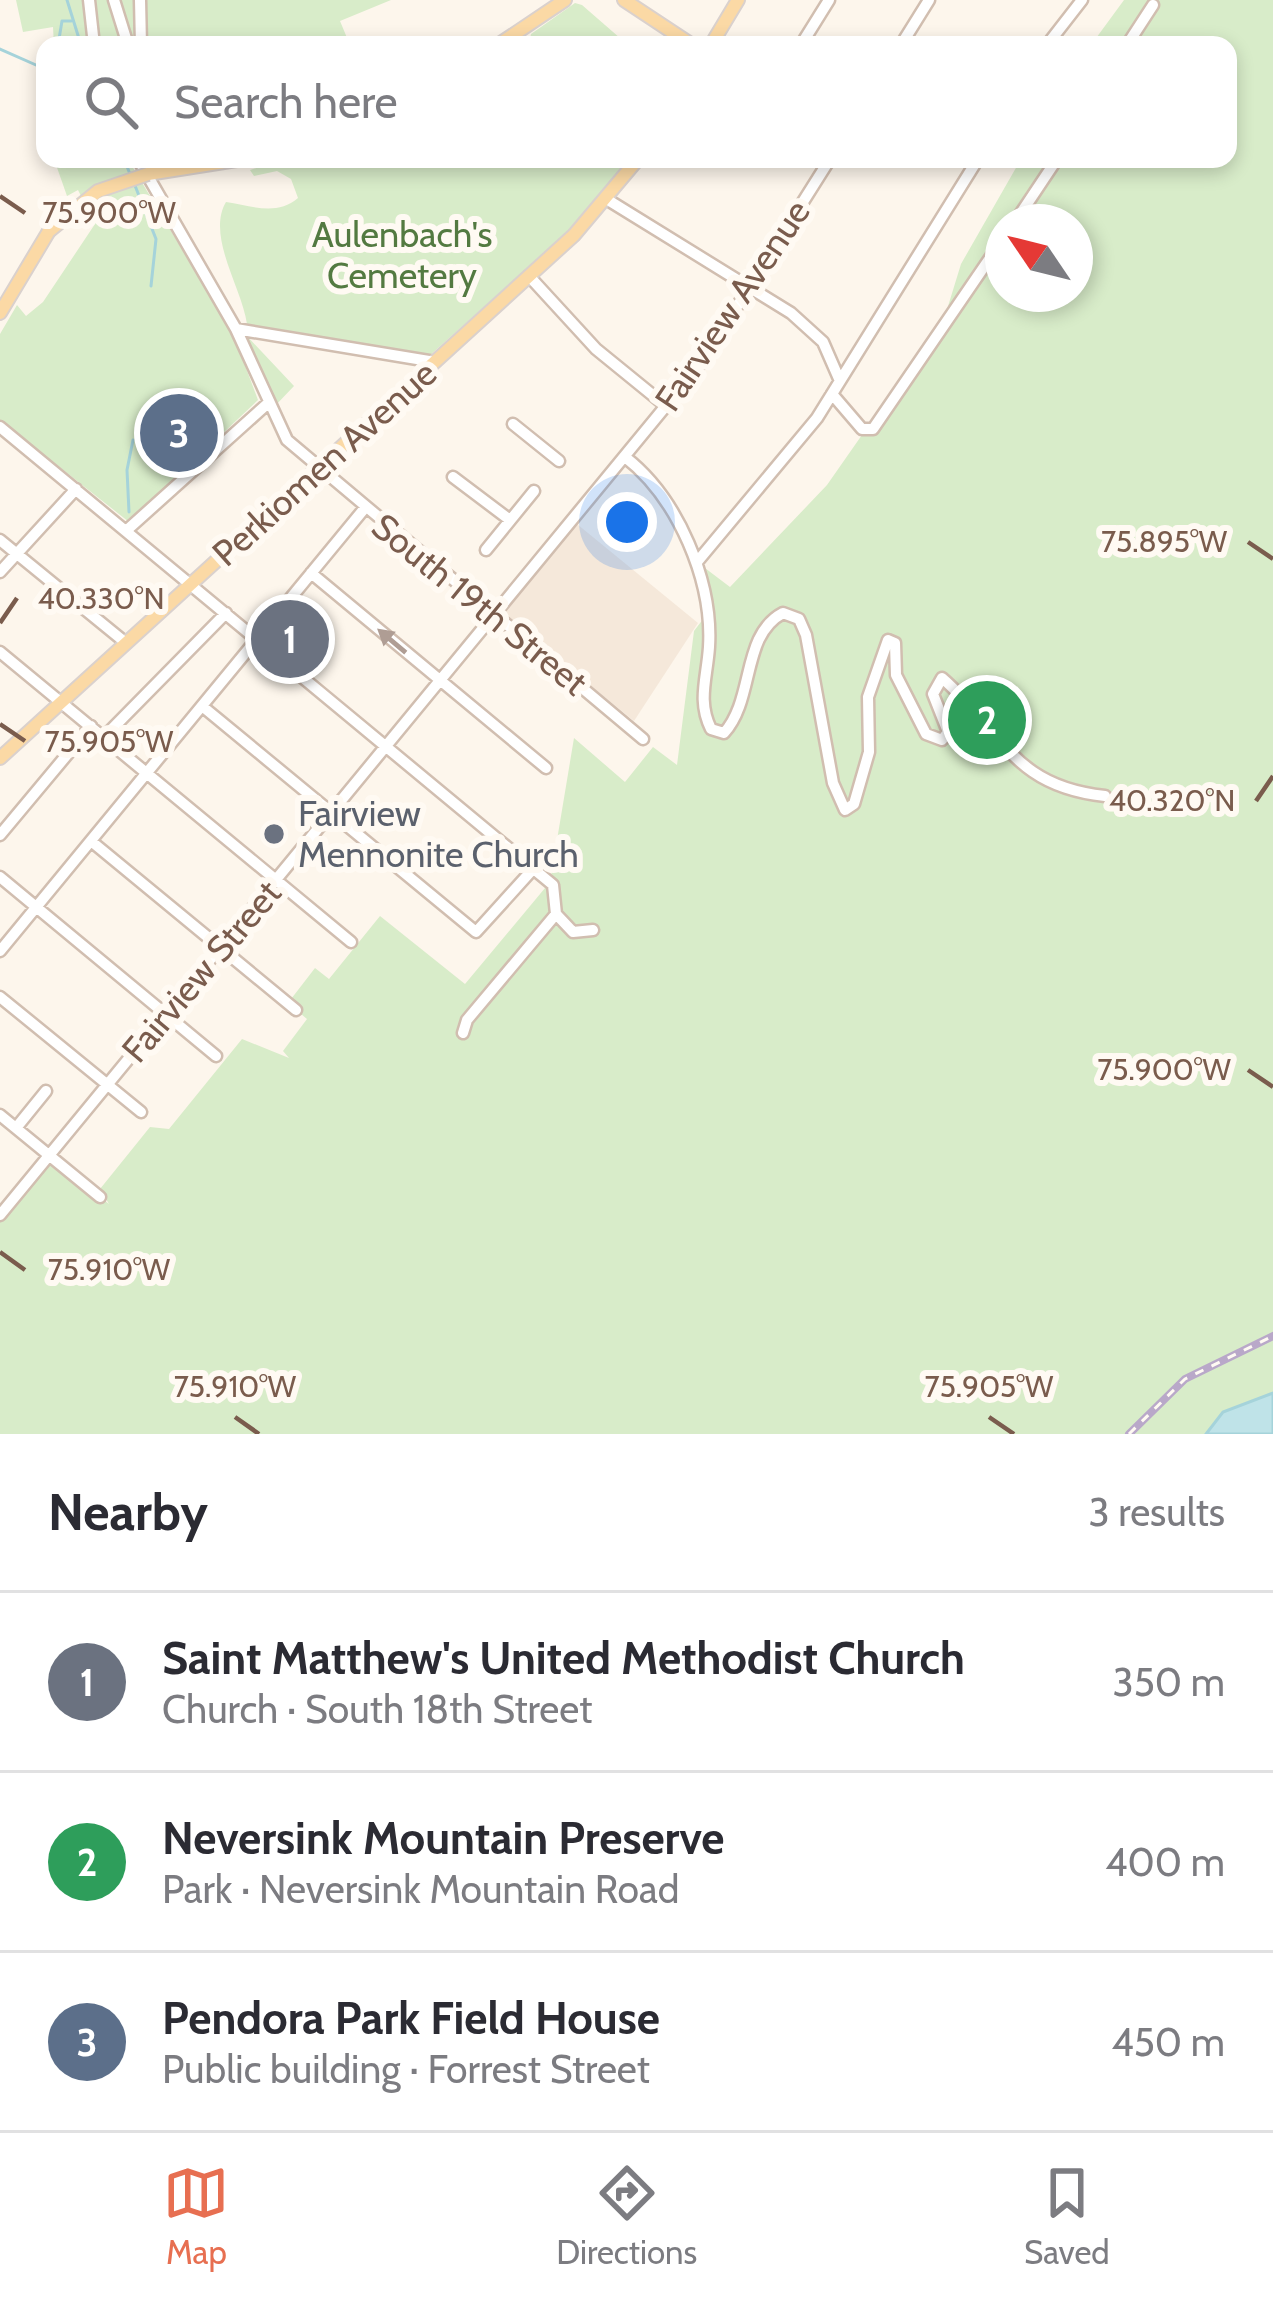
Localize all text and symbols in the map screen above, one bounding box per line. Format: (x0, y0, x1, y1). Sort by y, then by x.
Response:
search box (36, 36, 1237, 168)
icon: search (78, 69, 144, 135)
text: Search here (174, 75, 398, 129)
street label: Fairview Avenue (645, 191, 819, 419)
text: 75.900°W (42, 194, 176, 231)
north arrow (985, 204, 1093, 312)
park label: Aulenbach's Cemetery (312, 212, 492, 297)
street label: Perkiomen Avenue (203, 351, 445, 575)
pin: 3 (140, 388, 218, 478)
your location (597, 492, 657, 552)
street label: South 19th Street (364, 504, 596, 704)
text: 75.895°W (1101, 523, 1228, 560)
text: 40.330°N (37, 580, 165, 617)
pin: 1 (251, 594, 329, 684)
one-way arrow (377, 628, 407, 654)
pin: 2 (948, 675, 1026, 765)
text: 75.905°W (45, 723, 174, 760)
text: 40.320°N (1109, 782, 1235, 819)
place label: Fairview Mennonite Church (298, 791, 579, 876)
marker: Fairview Mennonite Church (261, 821, 287, 847)
street label: Fairview Street (112, 871, 290, 1071)
text: 75.900°W (1097, 1051, 1231, 1088)
text: 75.910°W (48, 1251, 171, 1288)
text: 75.910°W (174, 1368, 297, 1405)
text: 75.905°W (925, 1368, 1054, 1405)
text: Nearby (48, 1481, 208, 1543)
text: 3 results (1088, 1488, 1225, 1536)
text: Saint Matthew's United Methodist Church (162, 1631, 965, 1685)
text: 1 (80, 1658, 94, 1706)
text: 350 m (1113, 1658, 1225, 1706)
text: Church · South 18th Street (162, 1685, 592, 1733)
text: Neversink Mountain Preserve (162, 1811, 725, 1865)
text: 2 (77, 1838, 97, 1886)
text: 400 m (1105, 1838, 1225, 1886)
text: Park · Neversink Mountain Road (162, 1865, 679, 1913)
text: Pendora Park Field House (162, 1991, 660, 2045)
text: 3 (76, 2018, 98, 2066)
text: 450 m (1111, 2018, 1225, 2066)
text: Public building · Forrest Street (162, 2045, 650, 2093)
tab: Map (163, 2160, 229, 2272)
tab: Directions (556, 2160, 697, 2272)
tab: Saved (1024, 2160, 1110, 2272)

